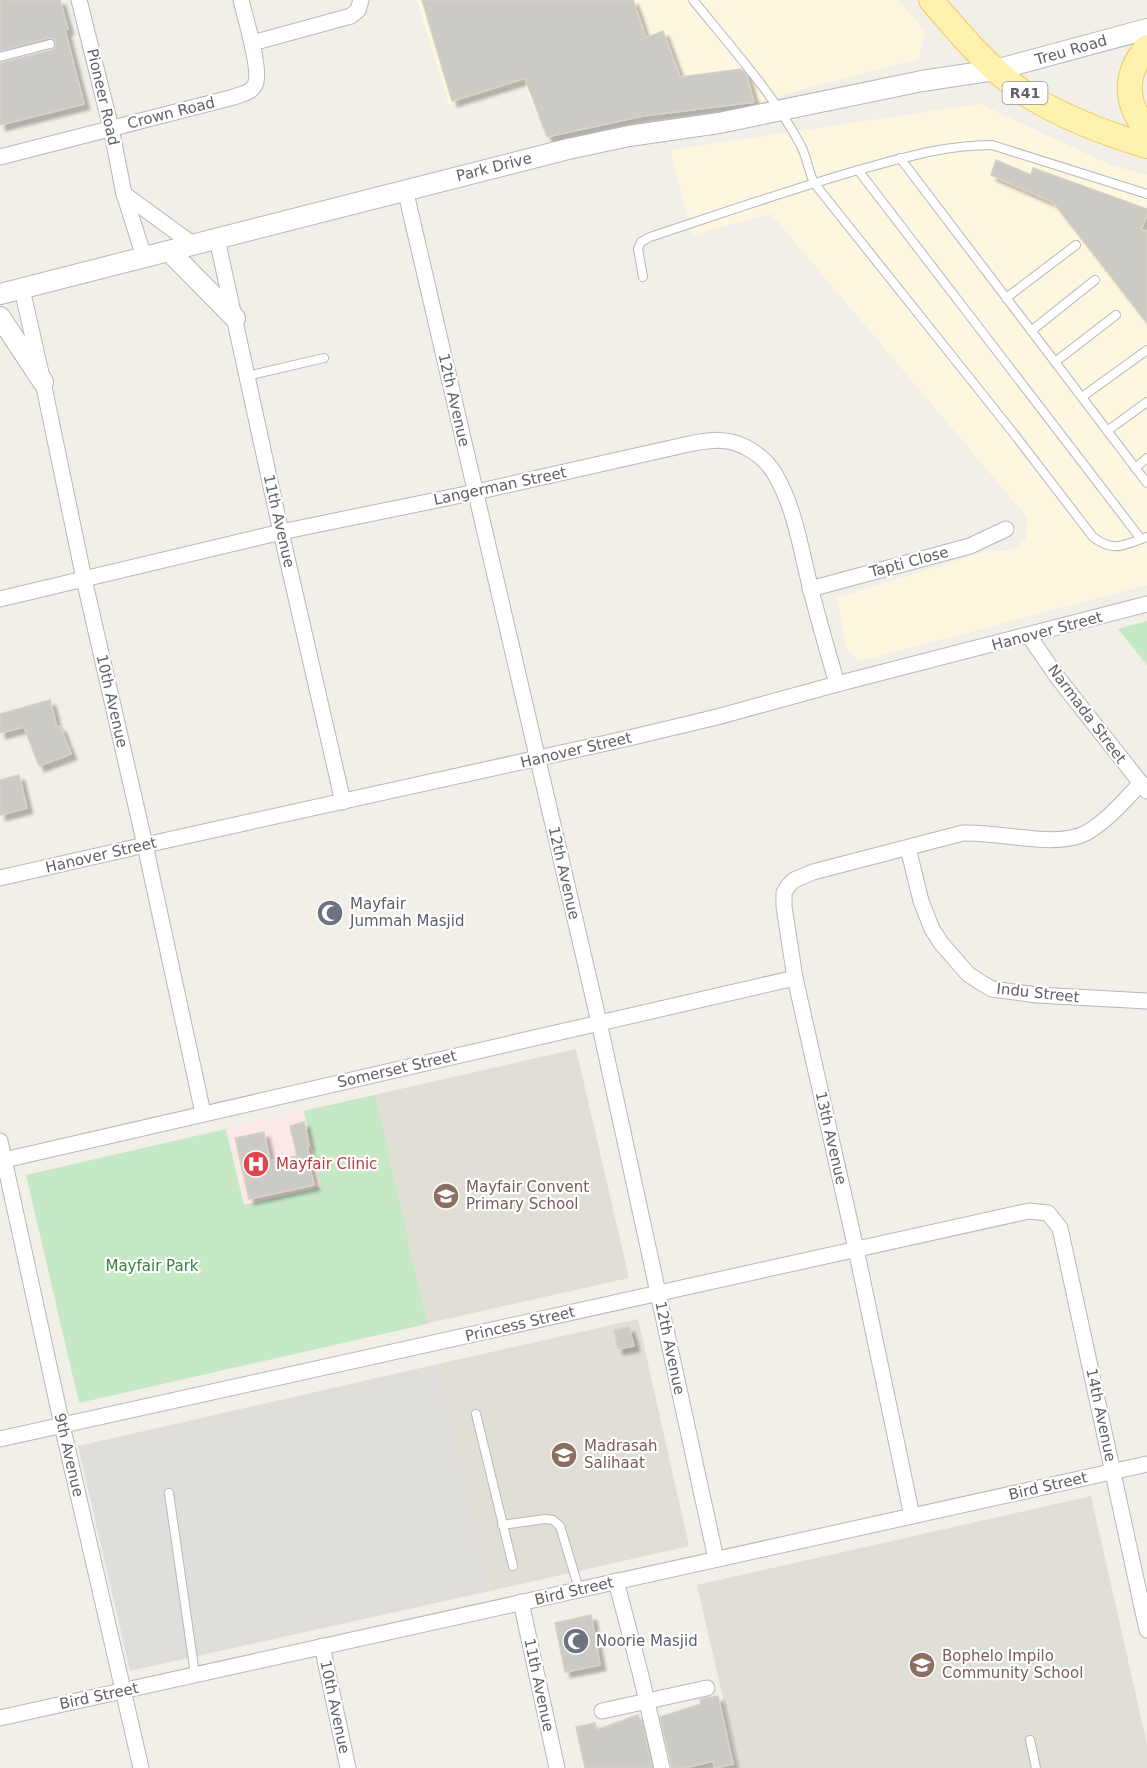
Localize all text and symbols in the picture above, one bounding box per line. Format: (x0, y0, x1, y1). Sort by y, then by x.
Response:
street label: Treu Road (1032, 31, 1109, 69)
street label: Pioneer Road (83, 47, 123, 147)
road number: R41 (1002, 82, 1048, 104)
street label: Crown Road (125, 93, 217, 133)
street label: Park Drive (454, 149, 534, 185)
street label: 12th Avenue (435, 352, 473, 448)
street label: Langerman Street (432, 463, 568, 509)
street label: 11th Avenue (260, 473, 298, 569)
street label: Tapti Close (867, 543, 950, 581)
street label: Hanover Street (990, 608, 1104, 654)
street label: 10th Avenue (93, 653, 131, 749)
street label: Narmada Street (1044, 661, 1130, 767)
street label: Hanover Street (519, 728, 634, 772)
street label: 12th Avenue (545, 825, 583, 921)
street label: Hanover Street (44, 833, 159, 877)
place label: Mayfair Jummah Masjid (349, 895, 464, 930)
mosque icon: Mayfair Jummah Masjid (315, 898, 345, 928)
street label: Indu Street (996, 980, 1080, 1006)
street label: Somerset Street (336, 1046, 459, 1091)
street label: 13th Avenue (812, 1090, 850, 1186)
hospital icon: Mayfair Clinic (241, 1149, 271, 1179)
place label: Mayfair Clinic (276, 1155, 377, 1173)
place label: Mayfair Convent Primary School (466, 1178, 589, 1213)
school or university icon: Mayfair Convent Primary School (431, 1181, 461, 1211)
park label: Mayfair Park (105, 1257, 199, 1275)
street label: 12th Avenue (651, 1300, 689, 1396)
street label: Princess Street (463, 1303, 577, 1345)
street label: 14th Avenue (1082, 1367, 1120, 1463)
street label: 9th Avenue (51, 1411, 87, 1499)
place label: Madrasah Salihaat (584, 1437, 658, 1472)
school or university icon: Madrasah Salihaat (549, 1440, 579, 1470)
street label: Bird Street (1007, 1468, 1089, 1504)
street label: Bird Street (533, 1573, 615, 1609)
mosque icon: Noorie Masjid (561, 1626, 591, 1656)
place label: Noorie Masjid (596, 1632, 698, 1650)
street label: 11th Avenue (520, 1637, 558, 1733)
place label: Bophelo Impilo Community School (942, 1647, 1083, 1682)
school or university icon: Bophelo Impilo Community School (907, 1650, 937, 1680)
street label: 10th Avenue (316, 1659, 354, 1755)
street label: Bird Street (58, 1679, 140, 1713)

